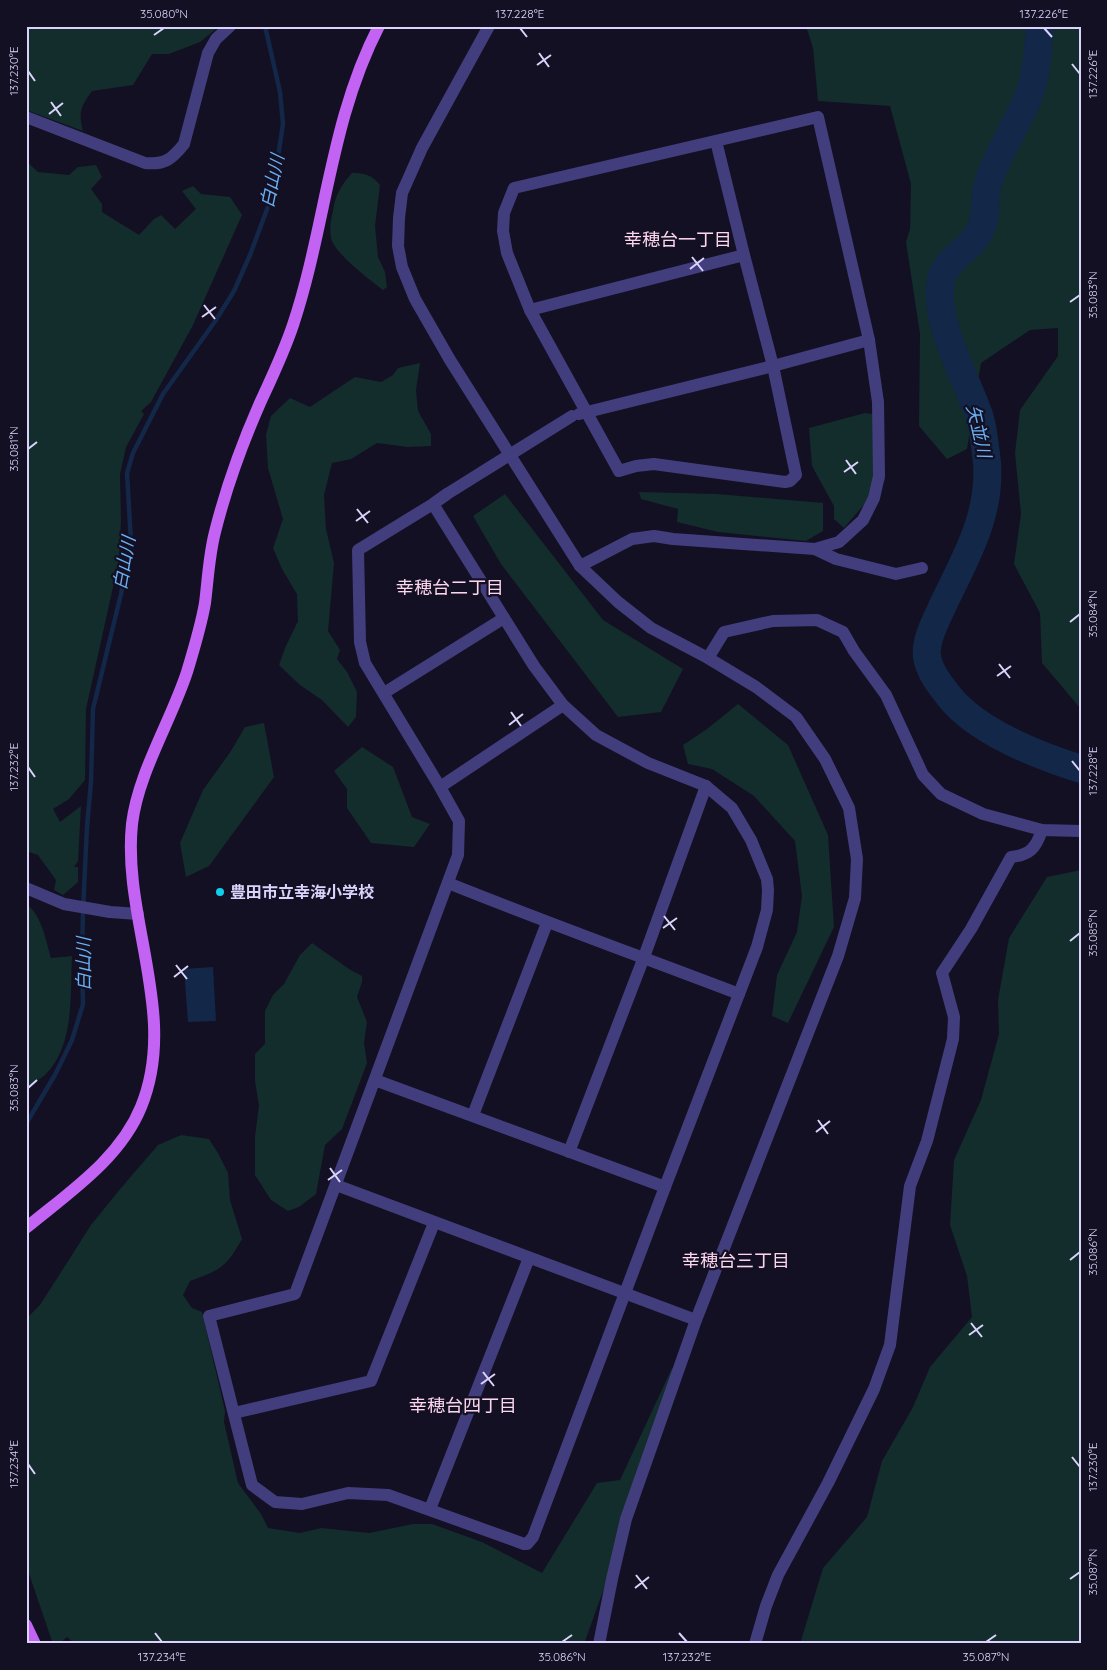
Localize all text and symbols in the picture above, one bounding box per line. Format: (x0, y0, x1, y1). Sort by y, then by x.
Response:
text: 35.080°N (140, 6, 188, 21)
text: 137.228°E (496, 6, 545, 21)
text: 137.226°E (1020, 6, 1069, 21)
text: 137.230°E (6, 46, 21, 96)
text: 137.226°E (1085, 49, 1100, 98)
water label: 白山川 (255, 150, 289, 210)
district label: 幸穂台一丁目 (624, 228, 732, 251)
text: 35.083°N (1085, 271, 1100, 319)
water label: 矢並川 (962, 402, 997, 462)
text: 35.081°N (6, 426, 21, 472)
water label: 白山川 (108, 532, 140, 592)
district label: 幸穂台二丁目 (396, 576, 504, 599)
text: 35.084°N (1085, 590, 1100, 638)
text: 137.232°E (6, 742, 21, 791)
text: 137.228°E (1085, 746, 1100, 795)
place label: 豊田市立幸海小学校 (230, 882, 374, 902)
marker: 豊田市立幸海小学校 (214, 886, 226, 898)
text: 35.085°N (1085, 909, 1100, 957)
water label: 白山川 (72, 935, 95, 991)
text: 35.083°N (6, 1064, 21, 1112)
text: 35.086°N (1085, 1228, 1100, 1276)
district label: 幸穂台三丁目 (682, 1249, 790, 1272)
district label: 幸穂台四丁目 (409, 1394, 517, 1417)
text: 137.234°E (6, 1440, 21, 1488)
text: 137.230°E (1085, 1442, 1100, 1492)
text: 35.087°N (1085, 1549, 1100, 1595)
text: 137.234°E (138, 1649, 186, 1664)
text: 35.086°N (538, 1649, 586, 1664)
text: 137.232°E (663, 1649, 712, 1664)
text: 35.087°N (963, 1649, 1009, 1664)

